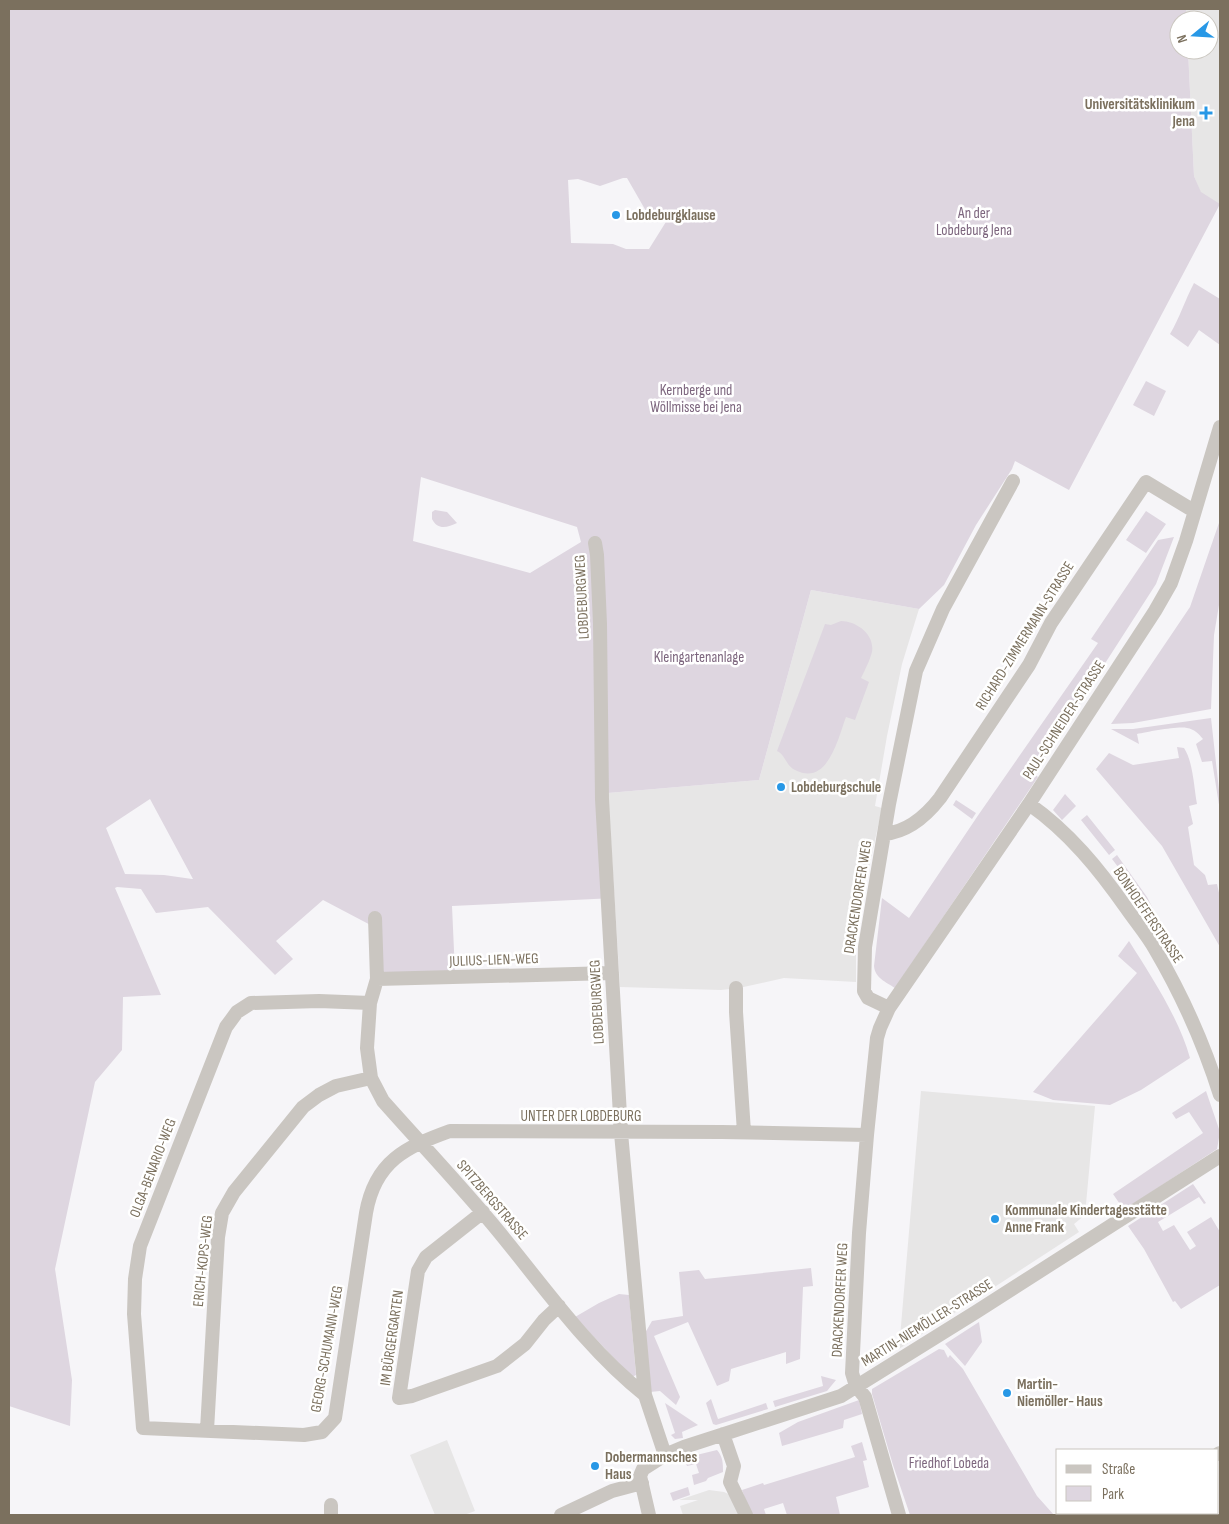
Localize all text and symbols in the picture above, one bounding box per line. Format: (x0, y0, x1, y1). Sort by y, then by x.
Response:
north arrow (1169, 10, 1219, 60)
text: N (1173, 33, 1191, 45)
place label: Universitätsklinikum Jena (1085, 95, 1195, 131)
marker: Universitätsklinikum Jena (1199, 106, 1213, 120)
park label: An der Lobdeburg Jena (936, 204, 1012, 240)
place label: Lobdeburgklause (626, 206, 716, 225)
marker: Lobdeburgklause (610, 209, 622, 221)
park label: Kernberge und Wöllmisse bei Jena (650, 381, 742, 417)
street label: LOBDEBURGWEG (570, 554, 594, 640)
street label: RICHARD-ZIMMERMANN-STRASSE (971, 558, 1079, 714)
park label: Kleingartenanlage (654, 648, 744, 667)
street label: PAUL-SCHNEIDER-STRASSE (1018, 657, 1110, 783)
place label: Lobdeburgschule (791, 778, 881, 797)
marker: Lobdeburgschule (775, 781, 787, 793)
street label: DRACKENDORFER WEG (840, 839, 876, 955)
street label: BONHOEFFERSTRASSE (1109, 863, 1187, 967)
street label: JULIUS-LIEN-WEG (448, 949, 539, 971)
street label: LOBDEBURGWEG (585, 959, 609, 1045)
street label: UNTER DER LOBDEBURG (521, 1107, 641, 1126)
street label: OLGA-BENARIO-WEG (125, 1116, 181, 1220)
street label: SPITZBERGSTRASSE (452, 1156, 532, 1244)
place label: Kommunale Kindertagesstätte Anne Frank (1004, 1201, 1167, 1237)
marker: Kommunale Kindertagesstätte Anne Frank (989, 1213, 1001, 1225)
street label: ERICH-KOPS-WEG (189, 1214, 217, 1308)
street label: DRACKENDORFER WEG (828, 1242, 852, 1358)
street label: MARTIN-NIEMÖLLER-STRASSE (858, 1275, 996, 1371)
street label: GEORG-SCHUMANN-WEG (306, 1284, 348, 1414)
street label: IM BÜRGERGARTEN (376, 1289, 408, 1387)
place label: Martin- Niemöller- Haus (1017, 1375, 1103, 1411)
marker: Martin- Niemöller- Haus (1001, 1387, 1013, 1399)
place label: Dobermannsches Haus (605, 1448, 697, 1484)
legend (1056, 1449, 1219, 1514)
park label: Friedhof Lobeda (909, 1454, 989, 1473)
marker: Dobermannsches Haus (589, 1460, 601, 1472)
text: Straße (1102, 1460, 1135, 1479)
text: Park (1102, 1485, 1124, 1504)

